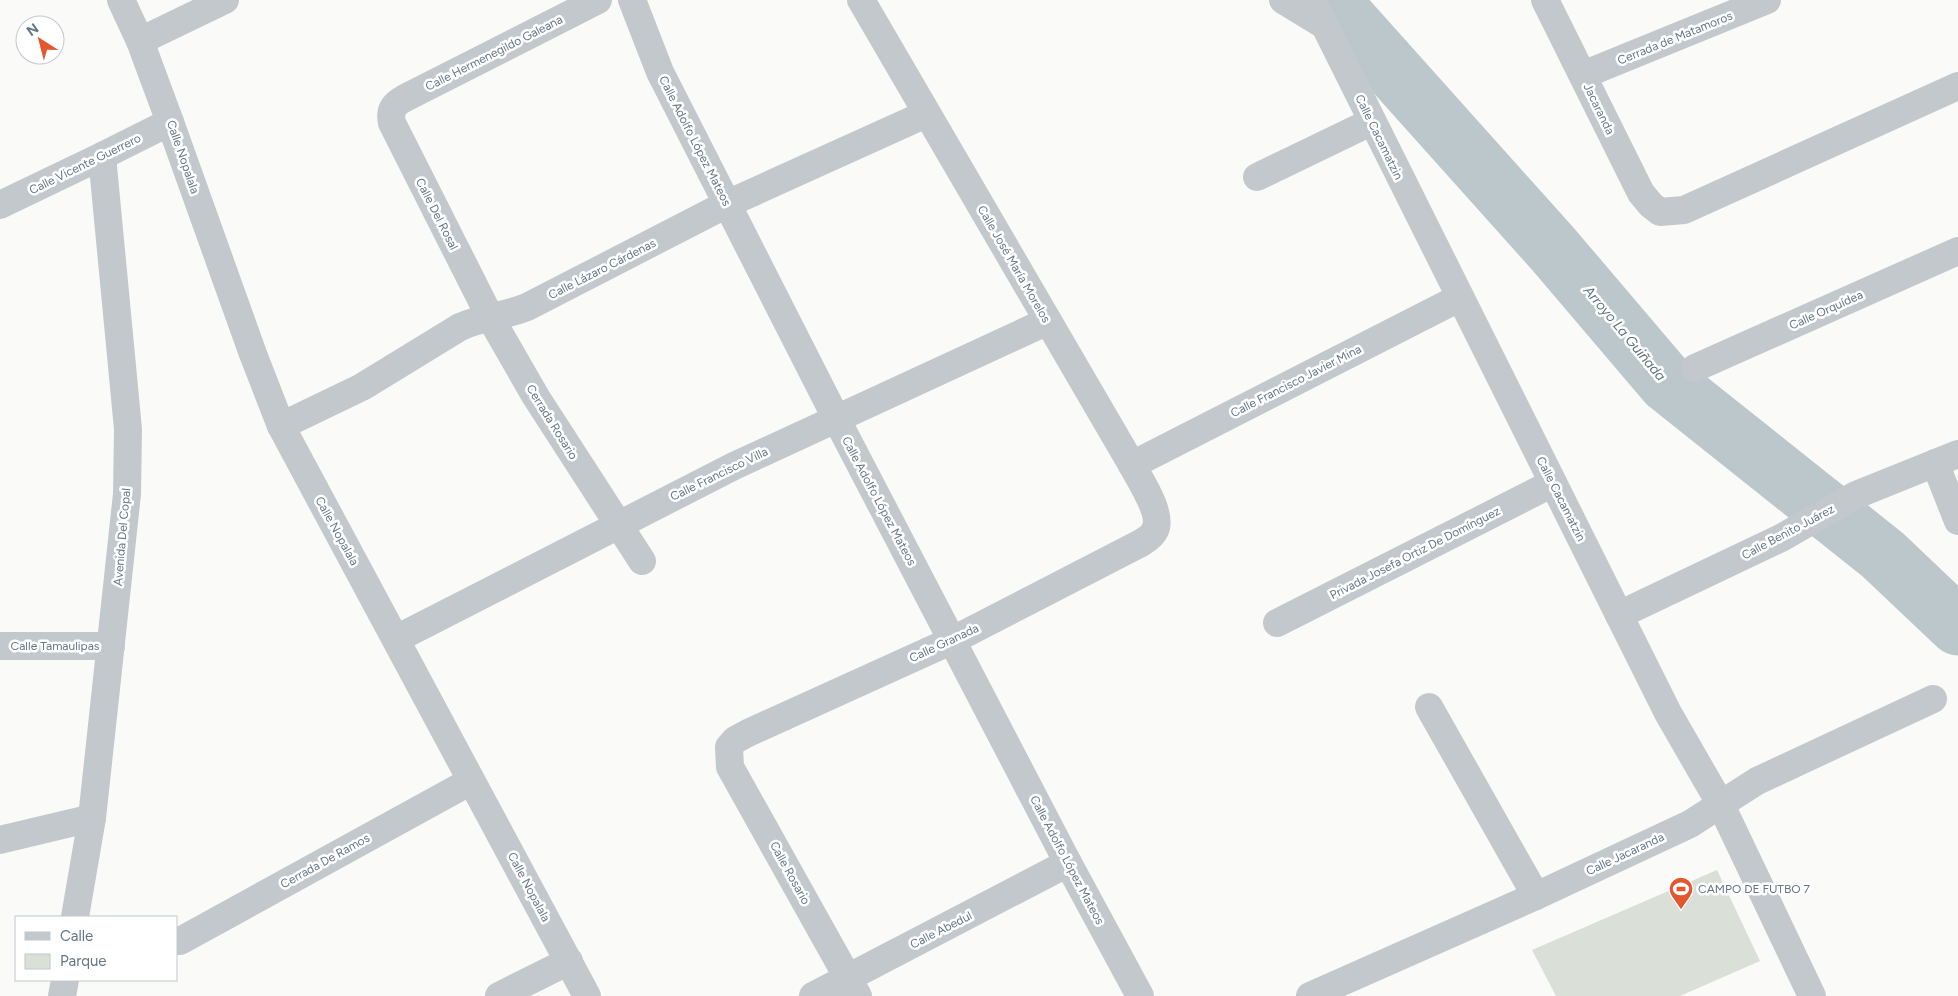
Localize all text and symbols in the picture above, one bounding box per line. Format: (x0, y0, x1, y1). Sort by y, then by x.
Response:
street label: Cerrada de Matamoros (1615, 8, 1735, 67)
street label: Calle Hermenegildo Galeana (423, 12, 565, 94)
north arrow (15, 15, 65, 65)
text: N (23, 20, 42, 40)
street label: Calle Adolfo López Mateos (656, 74, 734, 209)
street label: Jacaranda (1581, 81, 1617, 137)
street label: Calle Cacamatzin (1352, 92, 1406, 182)
street label: Calle Nopalala (164, 119, 202, 195)
street label: Calle Vicente Guerrero (27, 131, 143, 197)
street label: Calle Del Rosal (413, 176, 461, 252)
street label: Calle José María Morelos (975, 203, 1054, 325)
street label: Calle Lázaro Cárdenas (546, 236, 658, 302)
water label: Arroyo La Guiñada (1579, 282, 1669, 384)
street label: Calle Orquídea (1787, 288, 1865, 332)
street label: Calle Francisco Javier Mina (1228, 342, 1364, 420)
street label: Cerrada Rosario (523, 382, 581, 462)
street label: Calle Adolfo López Mateos (839, 434, 919, 568)
street label: Calle Francisco Villa (668, 444, 770, 504)
street label: Calle Cacamatzin (1534, 454, 1589, 544)
street label: Avenida Del Copal (111, 488, 133, 586)
street label: Calle Nopalala (312, 494, 362, 568)
street label: Calle Benito Juárez (1739, 502, 1837, 562)
street label: Privada Josefa Ortiz De Domínguez (1328, 504, 1503, 602)
street label: Calle Granada (907, 621, 981, 665)
street label: Calle Tamaulipas (11, 639, 100, 653)
street label: Calle Adolfo López Mateos (1027, 793, 1107, 927)
street label: Calle Jacaranda (1584, 830, 1666, 878)
street label: Cerrada De Ramos (278, 831, 372, 891)
street label: Calle Rosario (767, 839, 813, 907)
street label: Calle Nopalala (505, 850, 553, 924)
sports icon: CAMPO DE FUTBO 7 (1668, 876, 1694, 910)
place label: CAMPO DE FUTBO 7 (1698, 882, 1811, 896)
street label: Calle Abedul (908, 908, 974, 952)
legend (15, 916, 178, 981)
text: Calle (60, 927, 93, 945)
text: Parque (60, 952, 107, 970)

